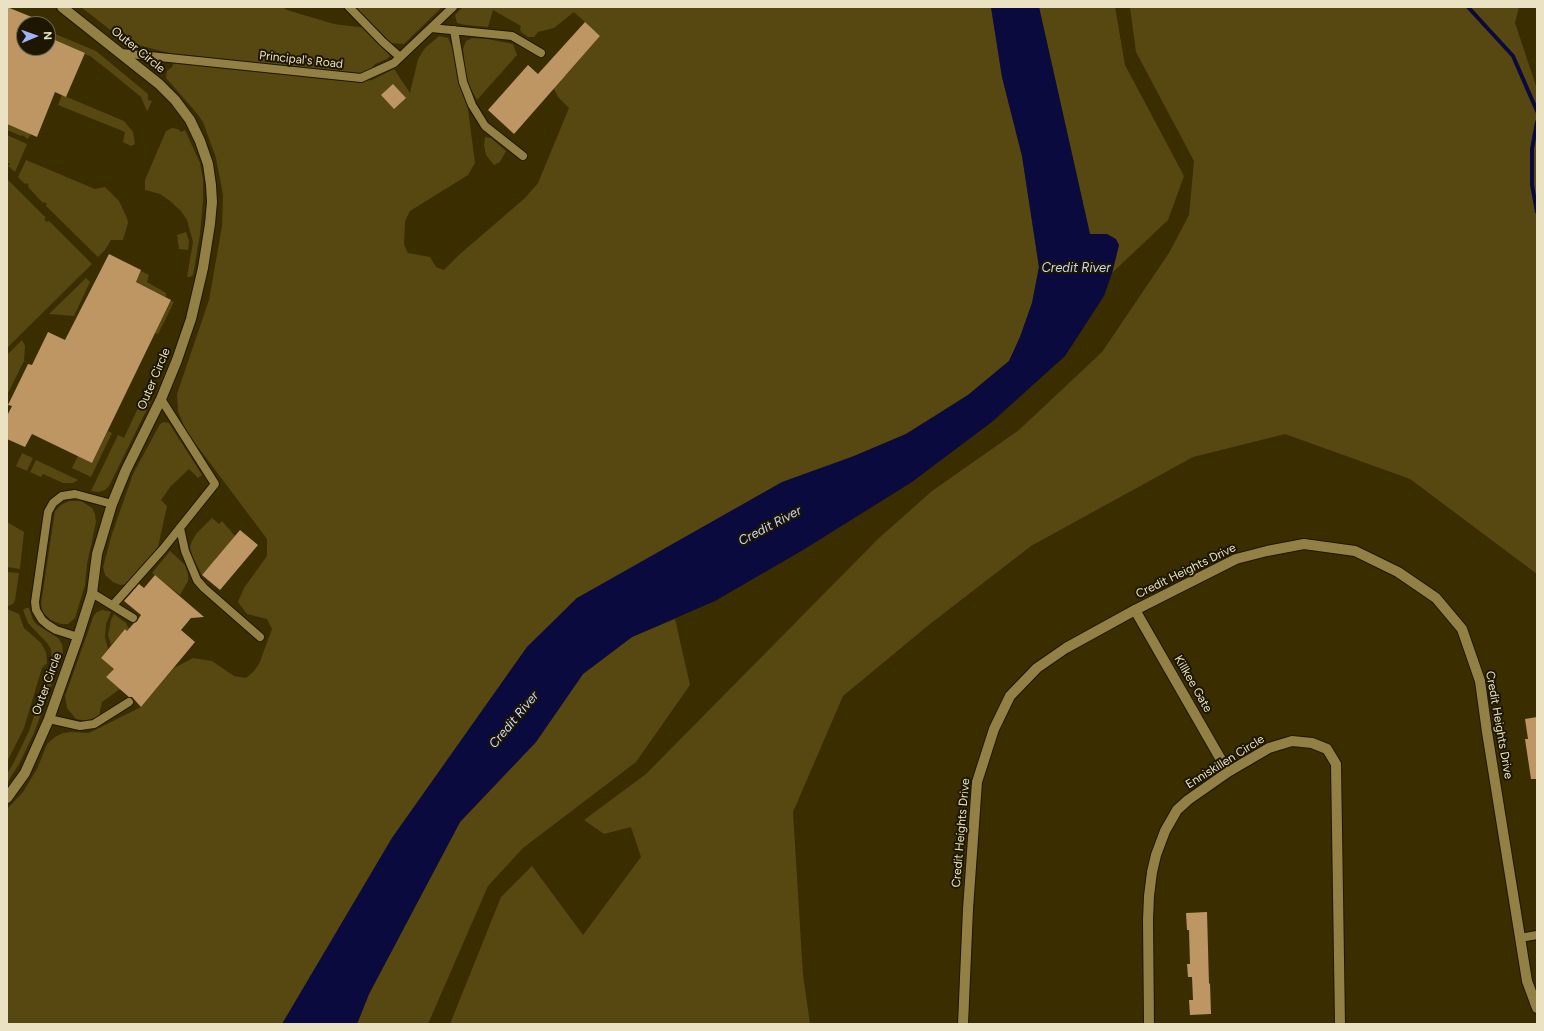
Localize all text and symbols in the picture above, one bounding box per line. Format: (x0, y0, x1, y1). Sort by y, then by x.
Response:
north arrow (16, 16, 56, 56)
street label: Outer Circle (108, 24, 168, 76)
text: N (41, 31, 54, 40)
street label: Principal's Road (258, 48, 344, 72)
water label: Credit River (1041, 260, 1111, 276)
street label: Outer Circle (135, 346, 173, 412)
water label: Credit River (736, 503, 804, 549)
street label: Credit Heights Drive (1134, 541, 1238, 601)
street label: Outer Circle (29, 651, 65, 717)
street label: Killkee Gate (1171, 653, 1215, 715)
street label: Credit Heights Drive (1482, 670, 1516, 780)
water label: Credit River (486, 689, 542, 751)
street label: Enniskillen Circle (1183, 732, 1267, 792)
street label: Credit Heights Drive (949, 778, 973, 888)

